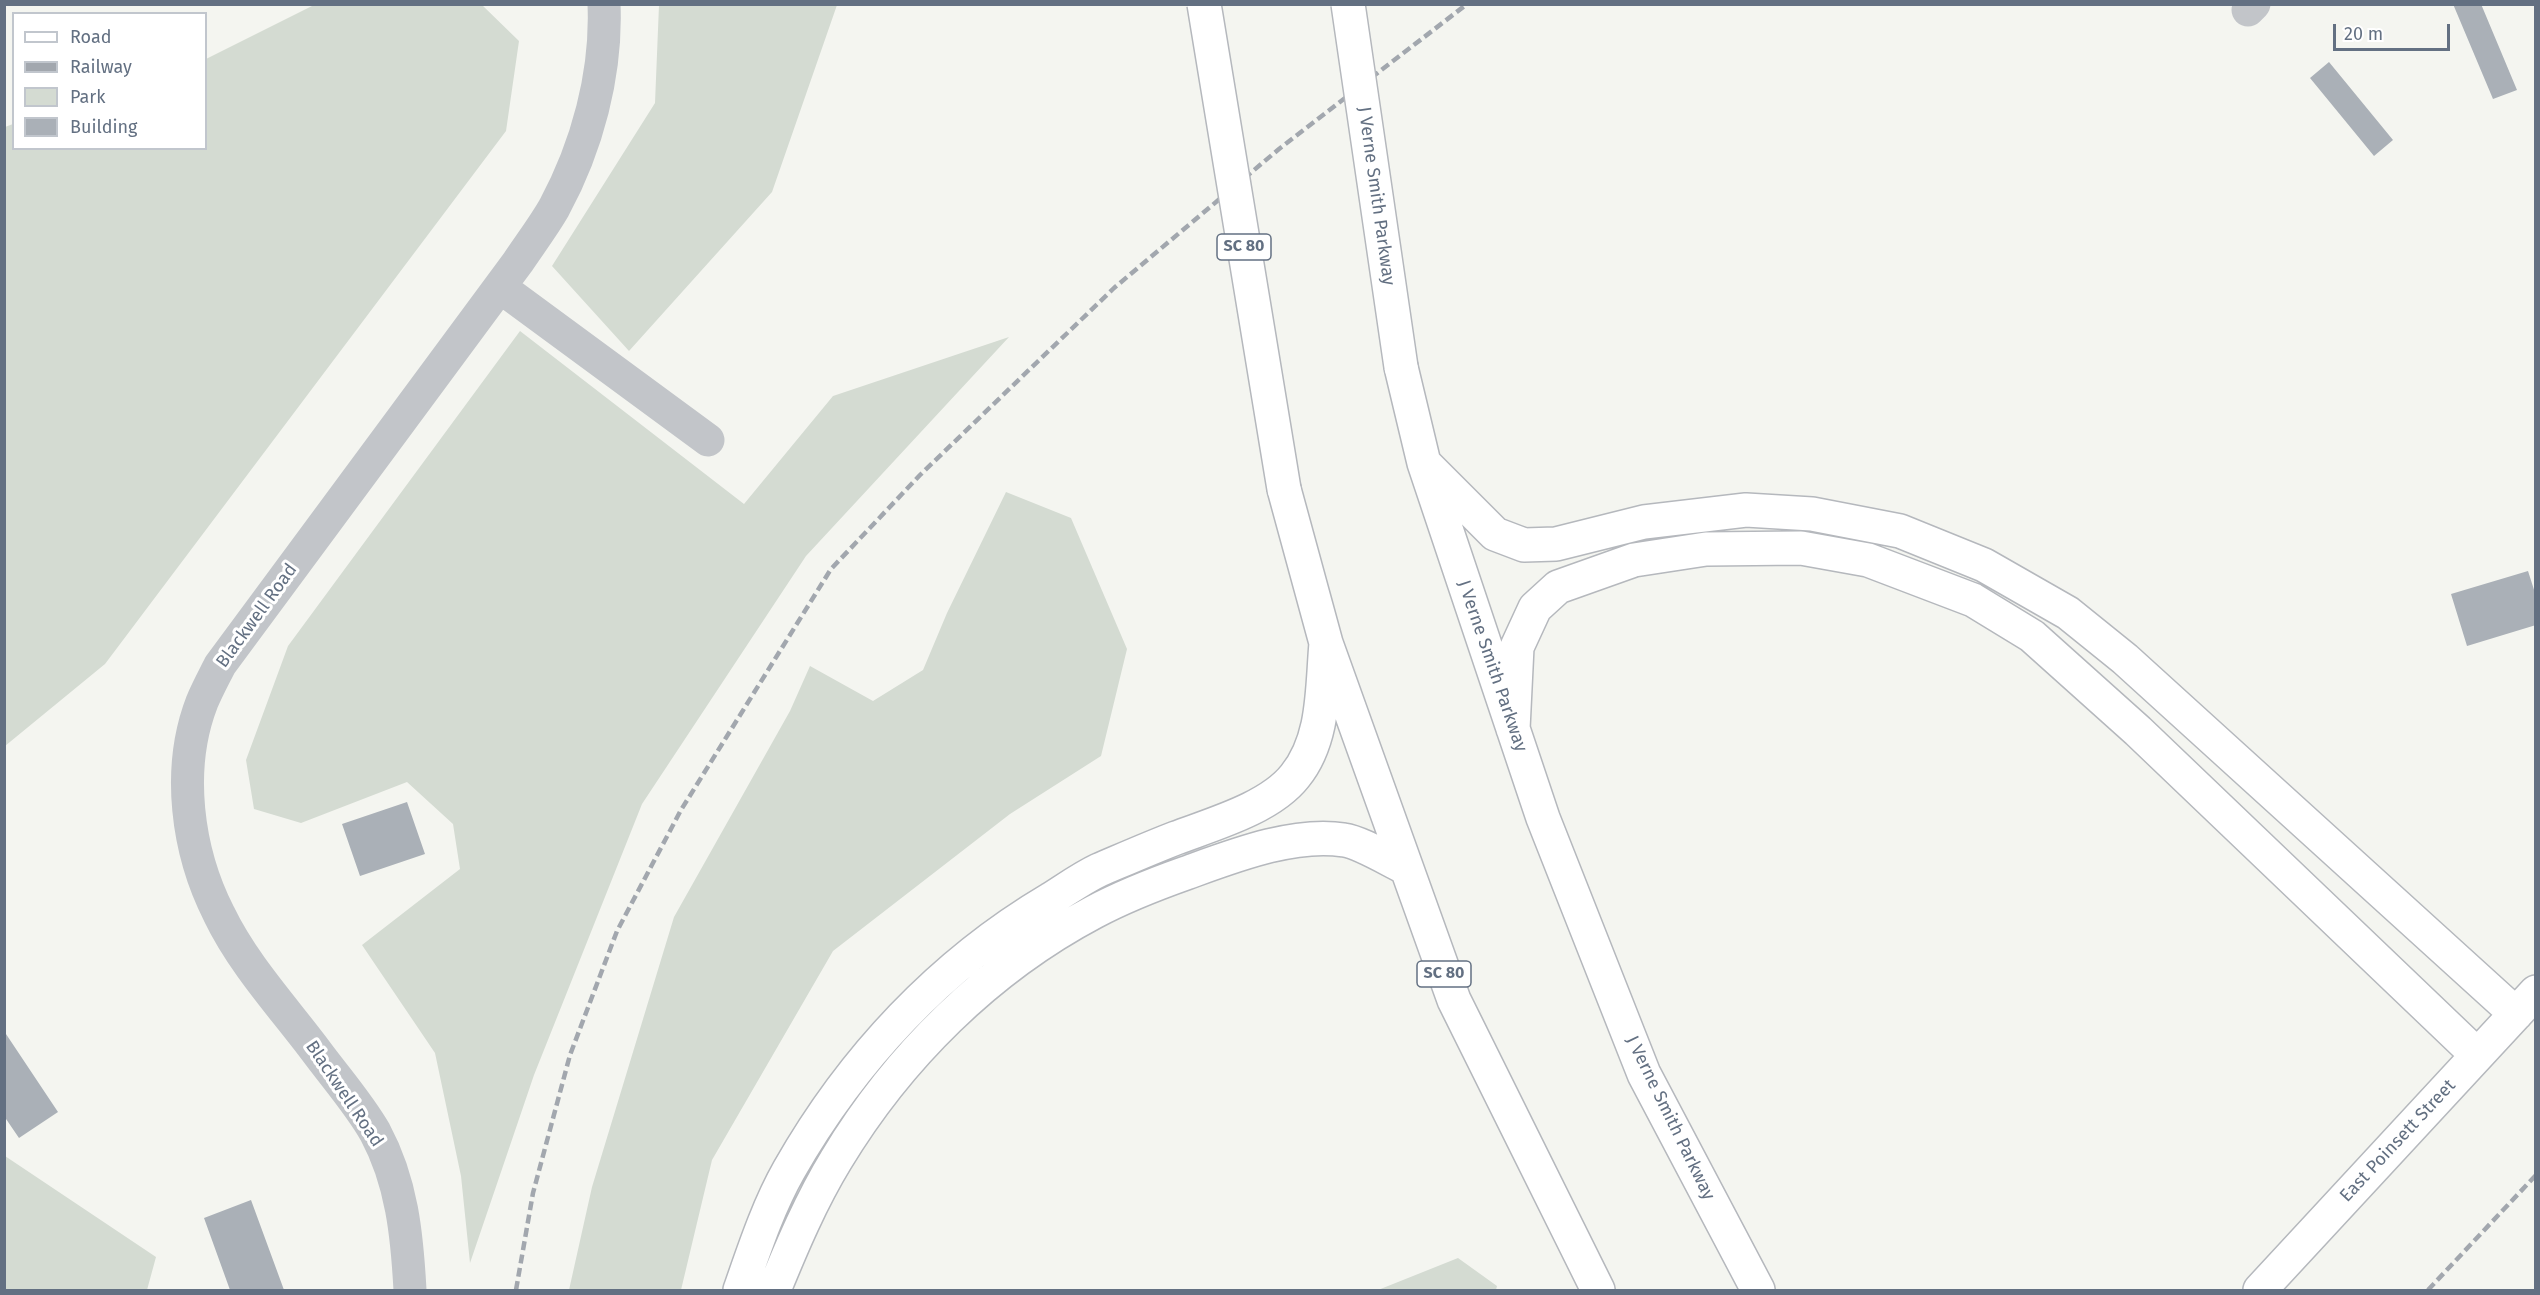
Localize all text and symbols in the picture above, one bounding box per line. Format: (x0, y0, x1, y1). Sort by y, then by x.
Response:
legend (12, 12, 207, 150)
scale bar (2336, 12, 2453, 50)
text: 20 m (2344, 23, 2383, 45)
text: Road (70, 26, 112, 48)
text: Railway (70, 56, 132, 78)
text: Park (70, 86, 105, 108)
street label: J Verne Smith Parkway (1353, 105, 1399, 287)
text: Building (70, 116, 137, 138)
road number: SC 80 (1217, 234, 1271, 260)
street label: Blackwell Road (212, 560, 302, 672)
street label: J Verne Smith Parkway (1452, 577, 1532, 755)
road number: SC 80 (1417, 961, 1471, 987)
street label: J Verne Smith Parkway (1621, 1032, 1719, 1204)
street label: Blackwell Road (301, 1037, 387, 1151)
street label: East Poinsett Street (2336, 1075, 2460, 1207)

